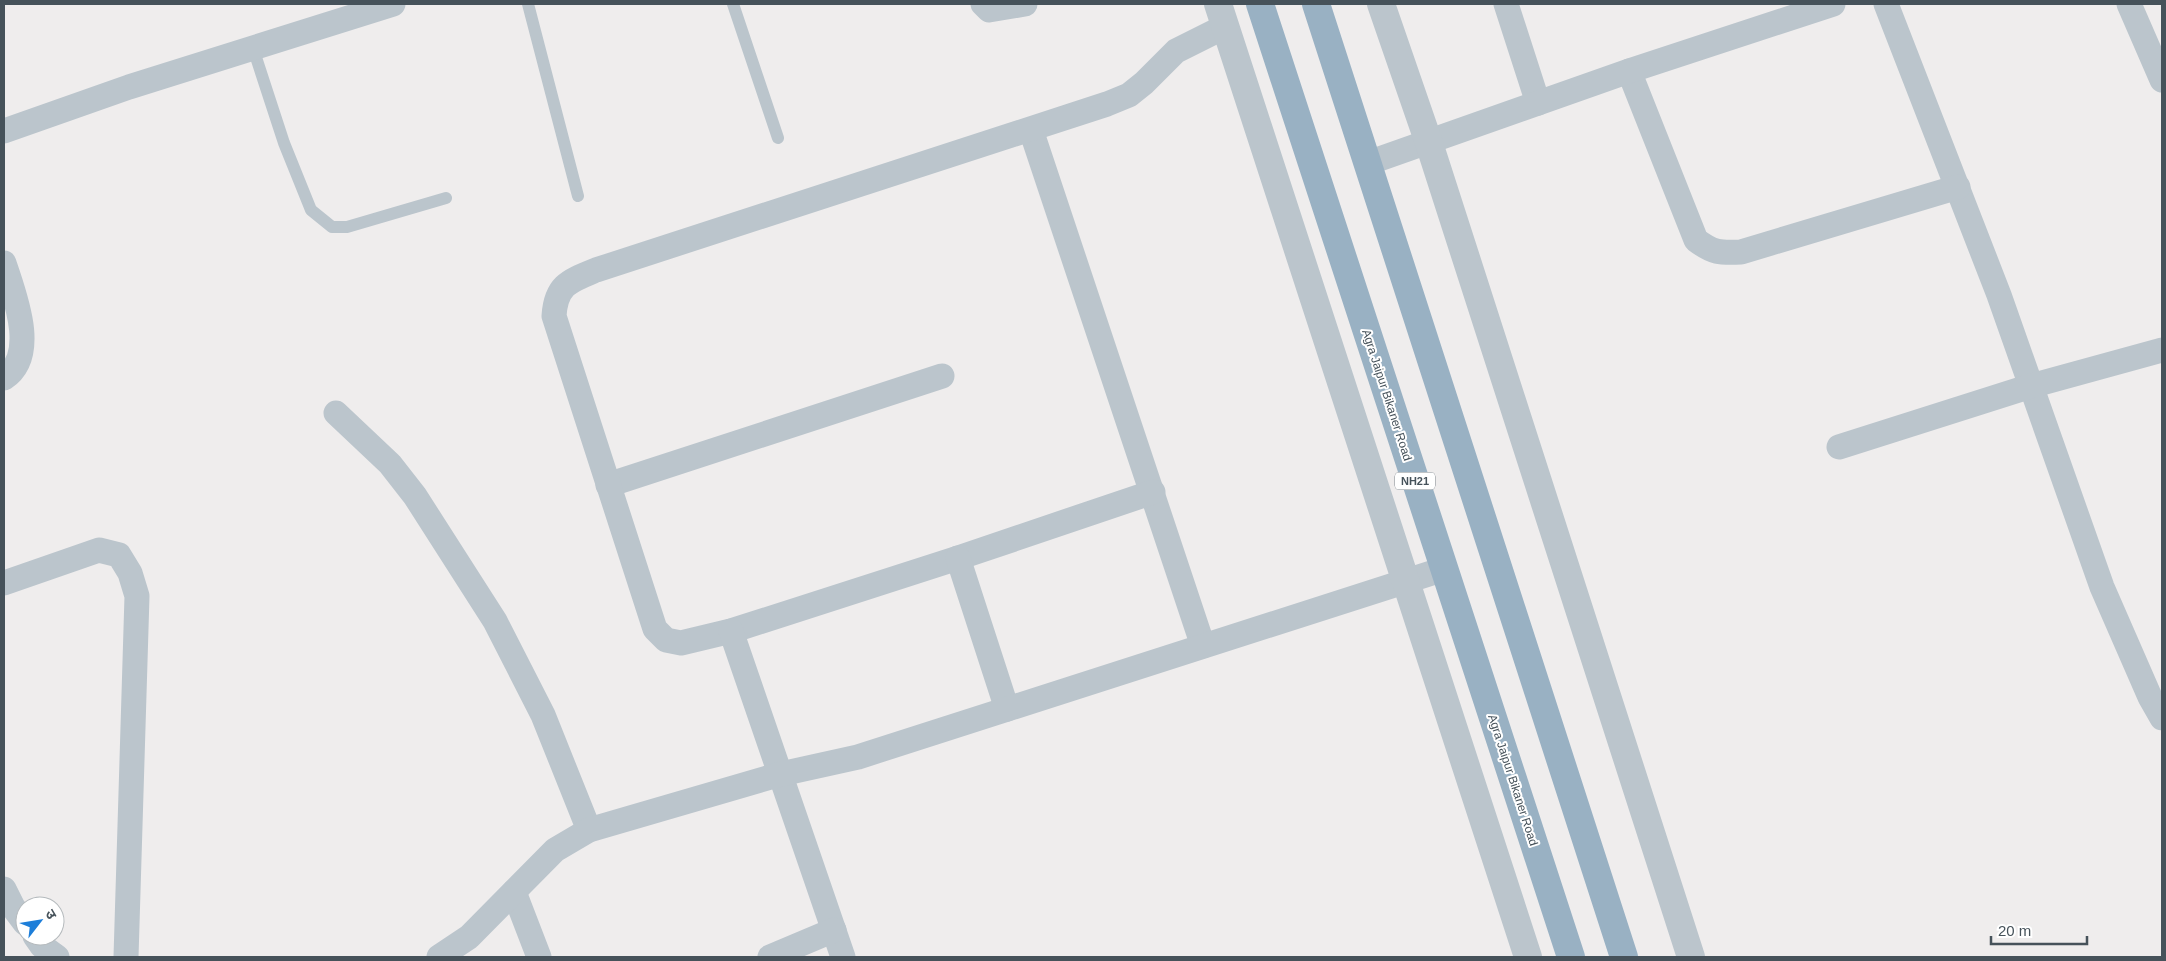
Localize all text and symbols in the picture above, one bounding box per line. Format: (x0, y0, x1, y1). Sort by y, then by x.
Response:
street label: Agra Jaipur Bikaner Road (1359, 327, 1415, 463)
road number: NH21 (1395, 472, 1435, 490)
street label: Agra Jaipur Bikaner Road (1485, 712, 1541, 848)
north arrow (15, 896, 65, 946)
text: उ (42, 907, 61, 923)
scale bar (1991, 914, 2087, 946)
text: 20 m (1998, 922, 2031, 939)

